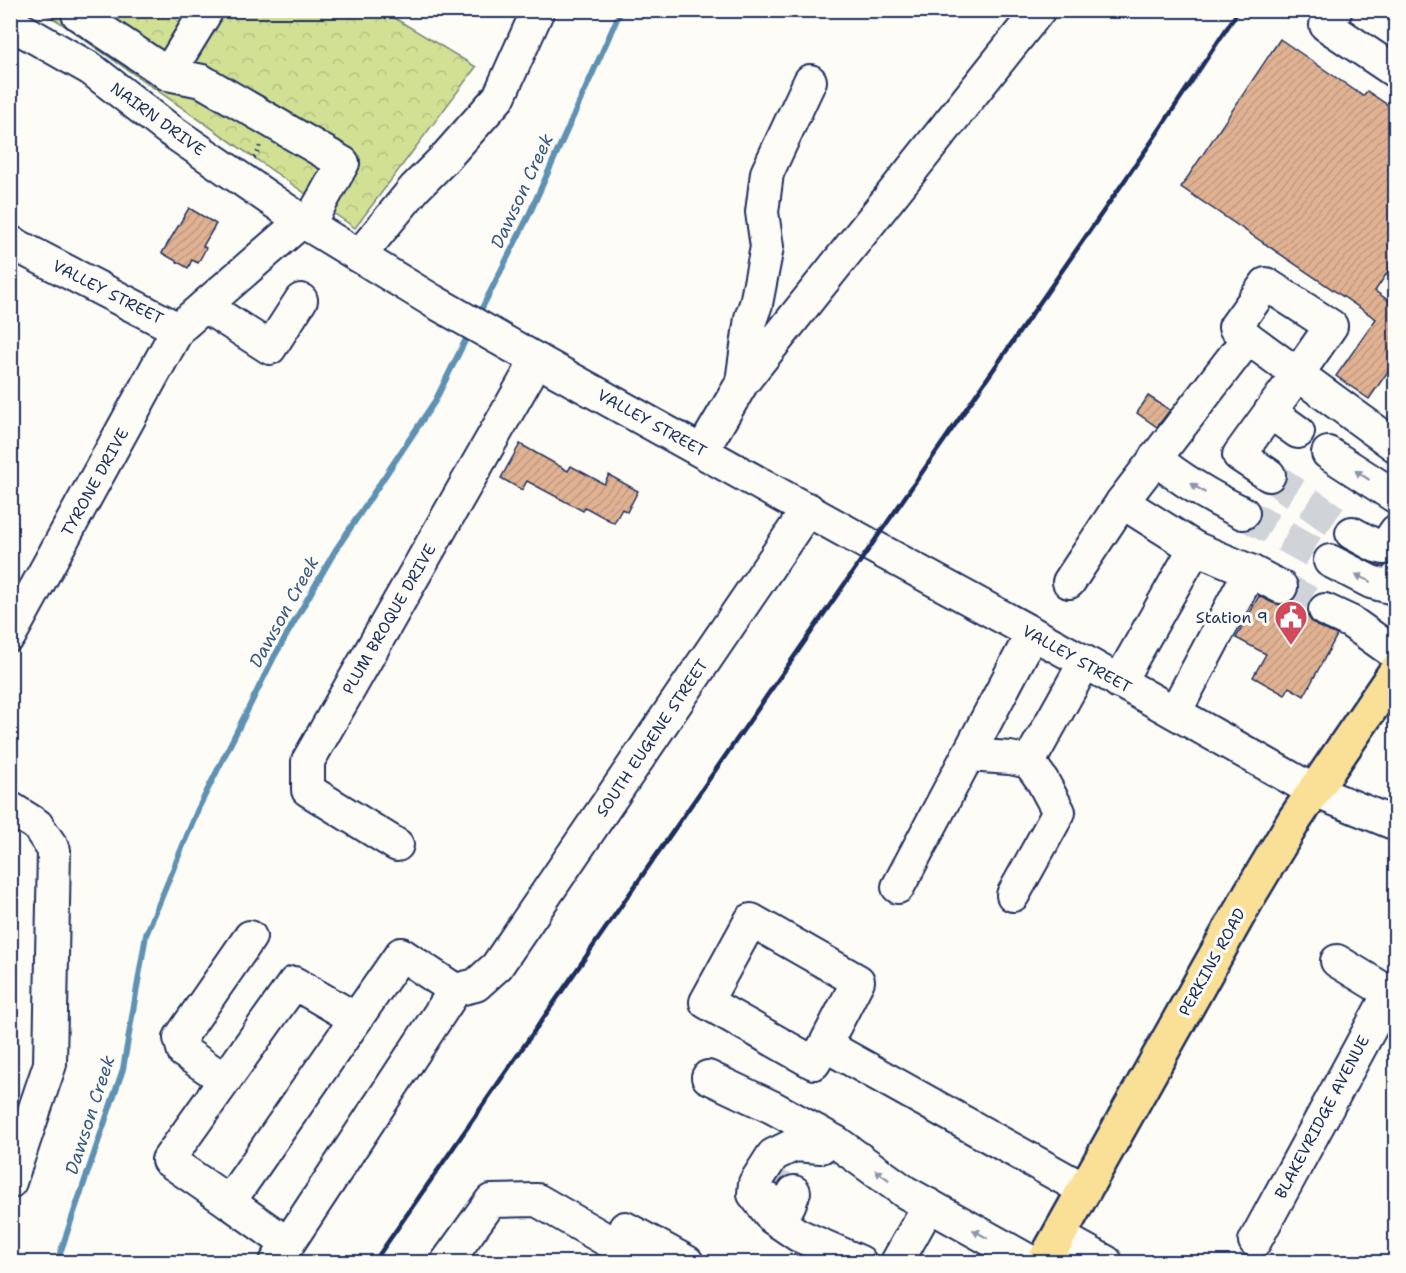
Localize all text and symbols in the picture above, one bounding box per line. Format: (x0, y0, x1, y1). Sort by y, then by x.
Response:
street label: NAIRN DRIVE (106, 78, 210, 160)
water label: Dawson Creek (485, 129, 559, 252)
street label: VALLEY STREET (49, 255, 167, 329)
street label: VALLEY STREET (594, 384, 710, 462)
street label: TYRONE DRIVE (57, 424, 133, 540)
one-way arrow (1354, 469, 1370, 480)
one-way arrow (1189, 483, 1206, 494)
street label: PLUM BROQUE DRIVE (337, 540, 441, 698)
water label: Dawson Creek (243, 551, 325, 672)
one-way arrow (1355, 574, 1372, 583)
public building icon: Station 9 (1273, 599, 1309, 646)
place label: Station 9 (1196, 607, 1268, 628)
street label: VALLEY STREET (1019, 620, 1135, 698)
street label: SOUTH EUGENE STREET (591, 655, 713, 821)
street label: PERKINS ROAD (1174, 904, 1250, 1020)
street label: BLAKEVRIDGE AVENUE (1270, 1032, 1374, 1202)
water label: Dawson Creek (59, 1052, 121, 1178)
one-way arrow (874, 1169, 890, 1181)
one-way arrow (972, 1228, 988, 1239)

